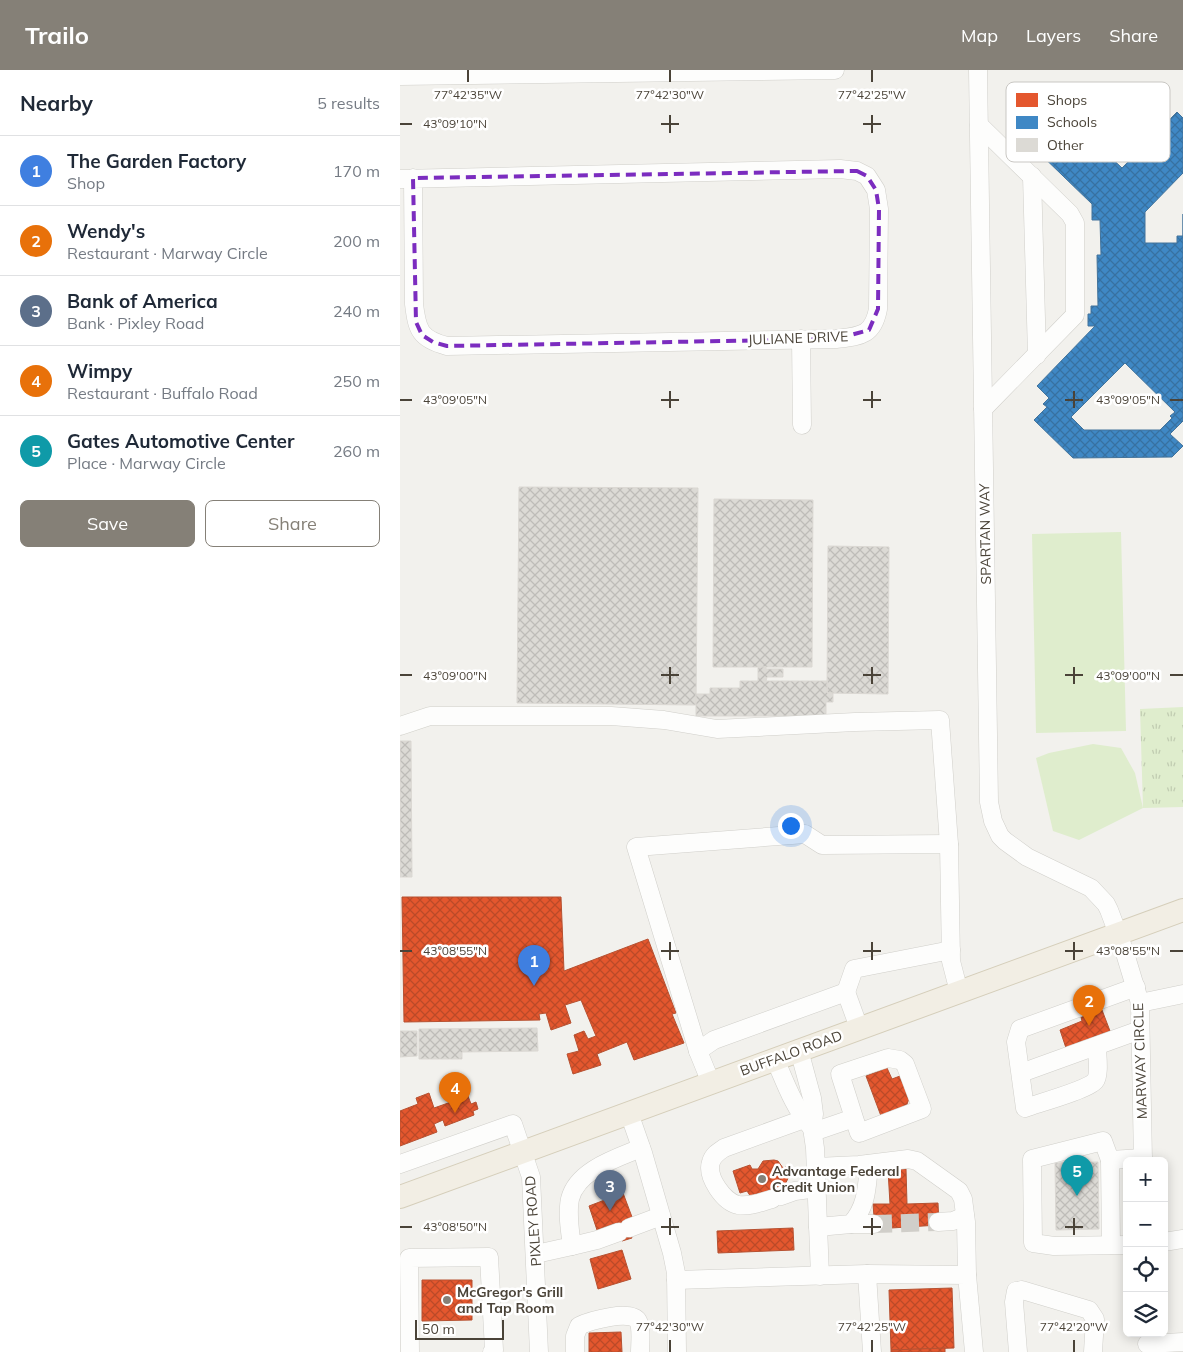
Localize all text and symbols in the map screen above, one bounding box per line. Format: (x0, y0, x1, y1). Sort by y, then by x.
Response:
text: Trailo (25, 20, 89, 50)
text: Map (961, 24, 998, 47)
text: Layers (1026, 24, 1081, 47)
text: Share (1109, 24, 1158, 47)
legend (1006, 82, 1170, 162)
text: 77°42'35"W (434, 87, 502, 102)
text: 77°42'30"W (636, 87, 704, 102)
text: 77°42'25"W (838, 87, 906, 102)
text: Nearby (20, 90, 93, 116)
text: Shops (1047, 91, 1087, 109)
text: 5 results (317, 93, 380, 113)
text: Schools (1047, 113, 1097, 131)
text: 43°09'10"N (423, 116, 487, 131)
text: Other (1047, 136, 1085, 154)
text: The Garden Factory (67, 149, 246, 173)
text: 1 (31, 161, 41, 181)
text: 170 m (333, 161, 380, 181)
text: Shop (67, 173, 105, 193)
text: Wendy's (67, 219, 145, 243)
text: 2 (31, 231, 41, 251)
text: 200 m (333, 231, 380, 251)
text: Restaurant · Marway Circle (67, 243, 268, 263)
text: Bank of America (67, 289, 218, 313)
text: 3 (31, 301, 41, 321)
text: 240 m (333, 301, 380, 321)
text: Bank · Pixley Road (67, 313, 204, 333)
street label: JULIANE DRIVE (747, 327, 849, 349)
text: Wimpy (67, 359, 132, 383)
text: 4 (31, 371, 41, 391)
text: 250 m (333, 371, 380, 391)
text: Restaurant · Buffalo Road (67, 383, 258, 403)
text: 43°09'05"N (423, 392, 487, 407)
text: 43°09'05"N (1096, 392, 1160, 407)
text: Gates Automotive Center (67, 429, 294, 453)
text: 5 (31, 441, 41, 461)
text: 260 m (333, 441, 380, 461)
text: Place · Marway Circle (67, 453, 226, 473)
street label: SPARTAN WAY (975, 483, 995, 585)
button: Save (20, 500, 195, 547)
button: Share (205, 500, 380, 547)
text: 43°09'00"N (423, 668, 487, 683)
text: 43°09'00"N (1096, 668, 1160, 683)
your location (778, 813, 804, 839)
text: 43°08'55"N (423, 943, 487, 958)
text: 43°08'55"N (1096, 943, 1160, 958)
pin: 1 (518, 945, 550, 986)
pin: 2 (1073, 985, 1105, 1026)
street label: MARWAY CIRCLE (1129, 1003, 1151, 1119)
street label: BUFFALO ROAD (737, 1026, 845, 1080)
pin: 4 (439, 1072, 471, 1113)
pin: 5 (1061, 1155, 1093, 1196)
map controls (1123, 1157, 1168, 1337)
button: + (1123, 1157, 1168, 1202)
place label: Advantage Federal Credit Union (772, 1162, 899, 1196)
pin: 3 (594, 1170, 626, 1211)
marker: Advantage Federal Credit Union (756, 1173, 768, 1185)
street label: PIXLEY ROAD (521, 1175, 545, 1267)
button: − (1123, 1202, 1168, 1247)
text: 43°08'50"N (423, 1219, 487, 1234)
button: locate (1123, 1247, 1168, 1292)
place label: McGregor's Grill and Tap Room (457, 1283, 563, 1317)
button: layers (1123, 1292, 1168, 1337)
marker: McGregor's Grill and Tap Room (441, 1294, 453, 1306)
scale bar (415, 1317, 504, 1340)
text: 77°42'30"W (636, 1319, 704, 1334)
text: 77°42'25"W (838, 1319, 906, 1334)
text: 77°42'20"W (1040, 1319, 1108, 1334)
text: 50 m (422, 1320, 455, 1338)

